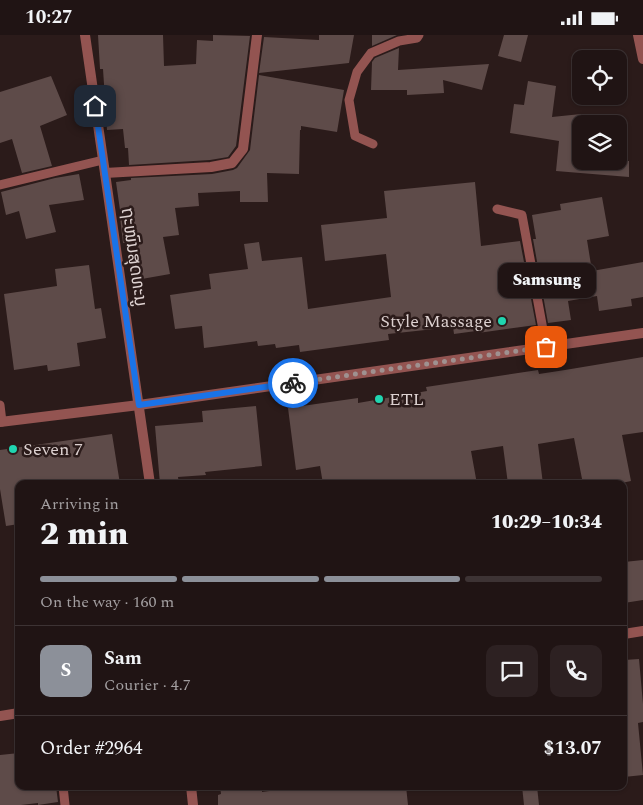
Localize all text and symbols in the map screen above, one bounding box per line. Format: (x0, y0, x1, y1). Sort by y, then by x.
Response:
text: 10:27 (25, 3, 73, 32)
map controls (572, 50, 627, 170)
button: locate (572, 50, 627, 105)
pin (74, 85, 116, 127)
icon: home (81, 92, 109, 120)
button: layers (572, 115, 627, 170)
street label: ຖະໜົນສຸດທະນູ (114, 206, 154, 308)
callout: Samsung (497, 262, 595, 297)
text: Samsung (513, 268, 581, 292)
place label: Style Massage (380, 308, 492, 335)
marker: Style Massage (496, 315, 508, 327)
pin (525, 326, 567, 368)
icon: bag (532, 333, 560, 361)
courier (268, 358, 318, 408)
icon: bike (279, 369, 307, 397)
place label: ETL (389, 386, 424, 413)
marker: ETL (373, 393, 385, 405)
place label: Seven 7 (23, 436, 83, 463)
marker: Seven 7 (7, 443, 19, 455)
text: Arriving in (40, 492, 119, 516)
text: 10:29–10:34 (491, 508, 602, 537)
text: 2 min (40, 510, 128, 559)
text: On the way · 160 m (40, 590, 174, 614)
text: Sam (104, 644, 142, 673)
button: chat (486, 645, 538, 697)
button: phone (550, 645, 602, 697)
text: S (61, 656, 71, 685)
text: Courier · 4.7 (104, 673, 191, 697)
text: Order #2964 (40, 734, 143, 763)
text: $13.07 (544, 734, 602, 763)

